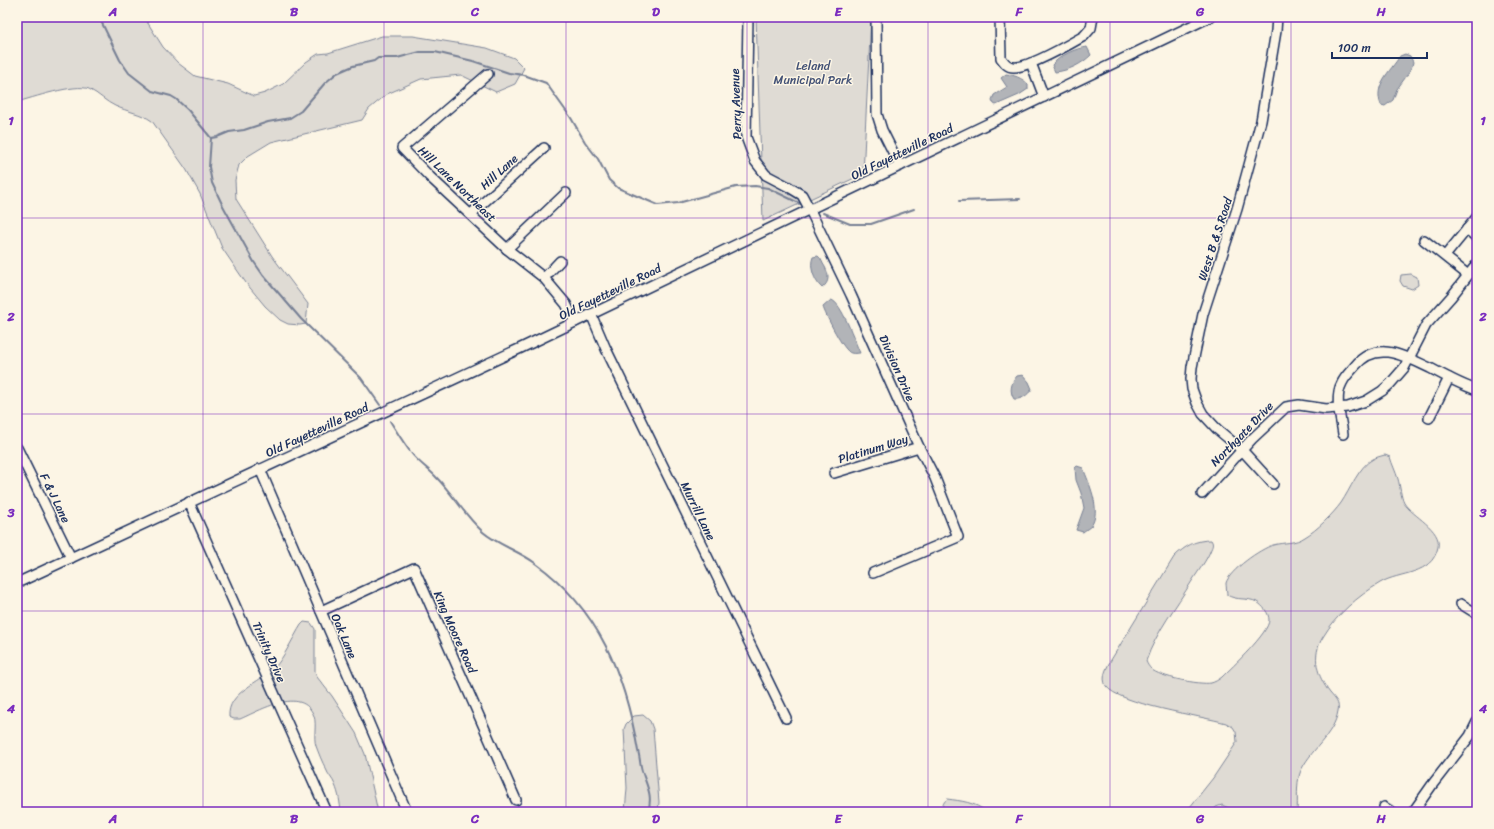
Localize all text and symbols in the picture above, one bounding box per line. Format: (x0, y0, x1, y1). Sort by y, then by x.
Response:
text: A (108, 0, 117, 23)
text: B (290, 0, 299, 23)
text: C (470, 0, 480, 23)
text: D (652, 0, 660, 23)
text: E (834, 0, 843, 23)
text: F (1014, 0, 1023, 23)
text: G (1195, 0, 1205, 23)
text: H (1375, 0, 1386, 23)
scale bar (1332, 34, 1427, 60)
text: 100 m (1338, 37, 1371, 59)
park label: Leland Municipal Park (774, 55, 852, 91)
street label: Perry Avenue (724, 68, 748, 140)
text: 1 (8, 109, 14, 132)
text: 1 (1480, 109, 1486, 132)
street label: Old Fayetteville Road (847, 117, 959, 186)
street label: Hill Lane Northeast (412, 140, 502, 228)
street label: Hill Lane (475, 148, 523, 195)
street label: West B & S Road (1191, 193, 1239, 283)
street label: Old Fayetteville Road (555, 257, 667, 326)
text: 2 (6, 305, 15, 328)
text: 2 (1478, 305, 1487, 328)
street label: Division Drive (873, 331, 922, 405)
street label: Old Fayetteville Road (262, 396, 374, 464)
street label: Northgate Drive (1205, 396, 1279, 472)
street label: Platinum Way (835, 428, 911, 470)
street label: F & J Lane (33, 469, 77, 527)
street label: Murrill Lane (674, 478, 722, 544)
text: 3 (6, 501, 15, 524)
text: 3 (1478, 501, 1487, 524)
street label: King Moore Road (427, 587, 484, 678)
street label: Oak Lane (325, 610, 363, 662)
street label: Trinity Drive (246, 618, 292, 686)
text: 4 (6, 697, 16, 720)
text: 4 (1478, 697, 1488, 720)
text: A (108, 807, 117, 829)
text: B (290, 807, 299, 829)
text: C (470, 807, 480, 829)
text: D (652, 807, 660, 829)
text: E (834, 807, 843, 829)
text: F (1014, 807, 1023, 829)
text: G (1195, 807, 1205, 829)
text: H (1375, 807, 1386, 829)

